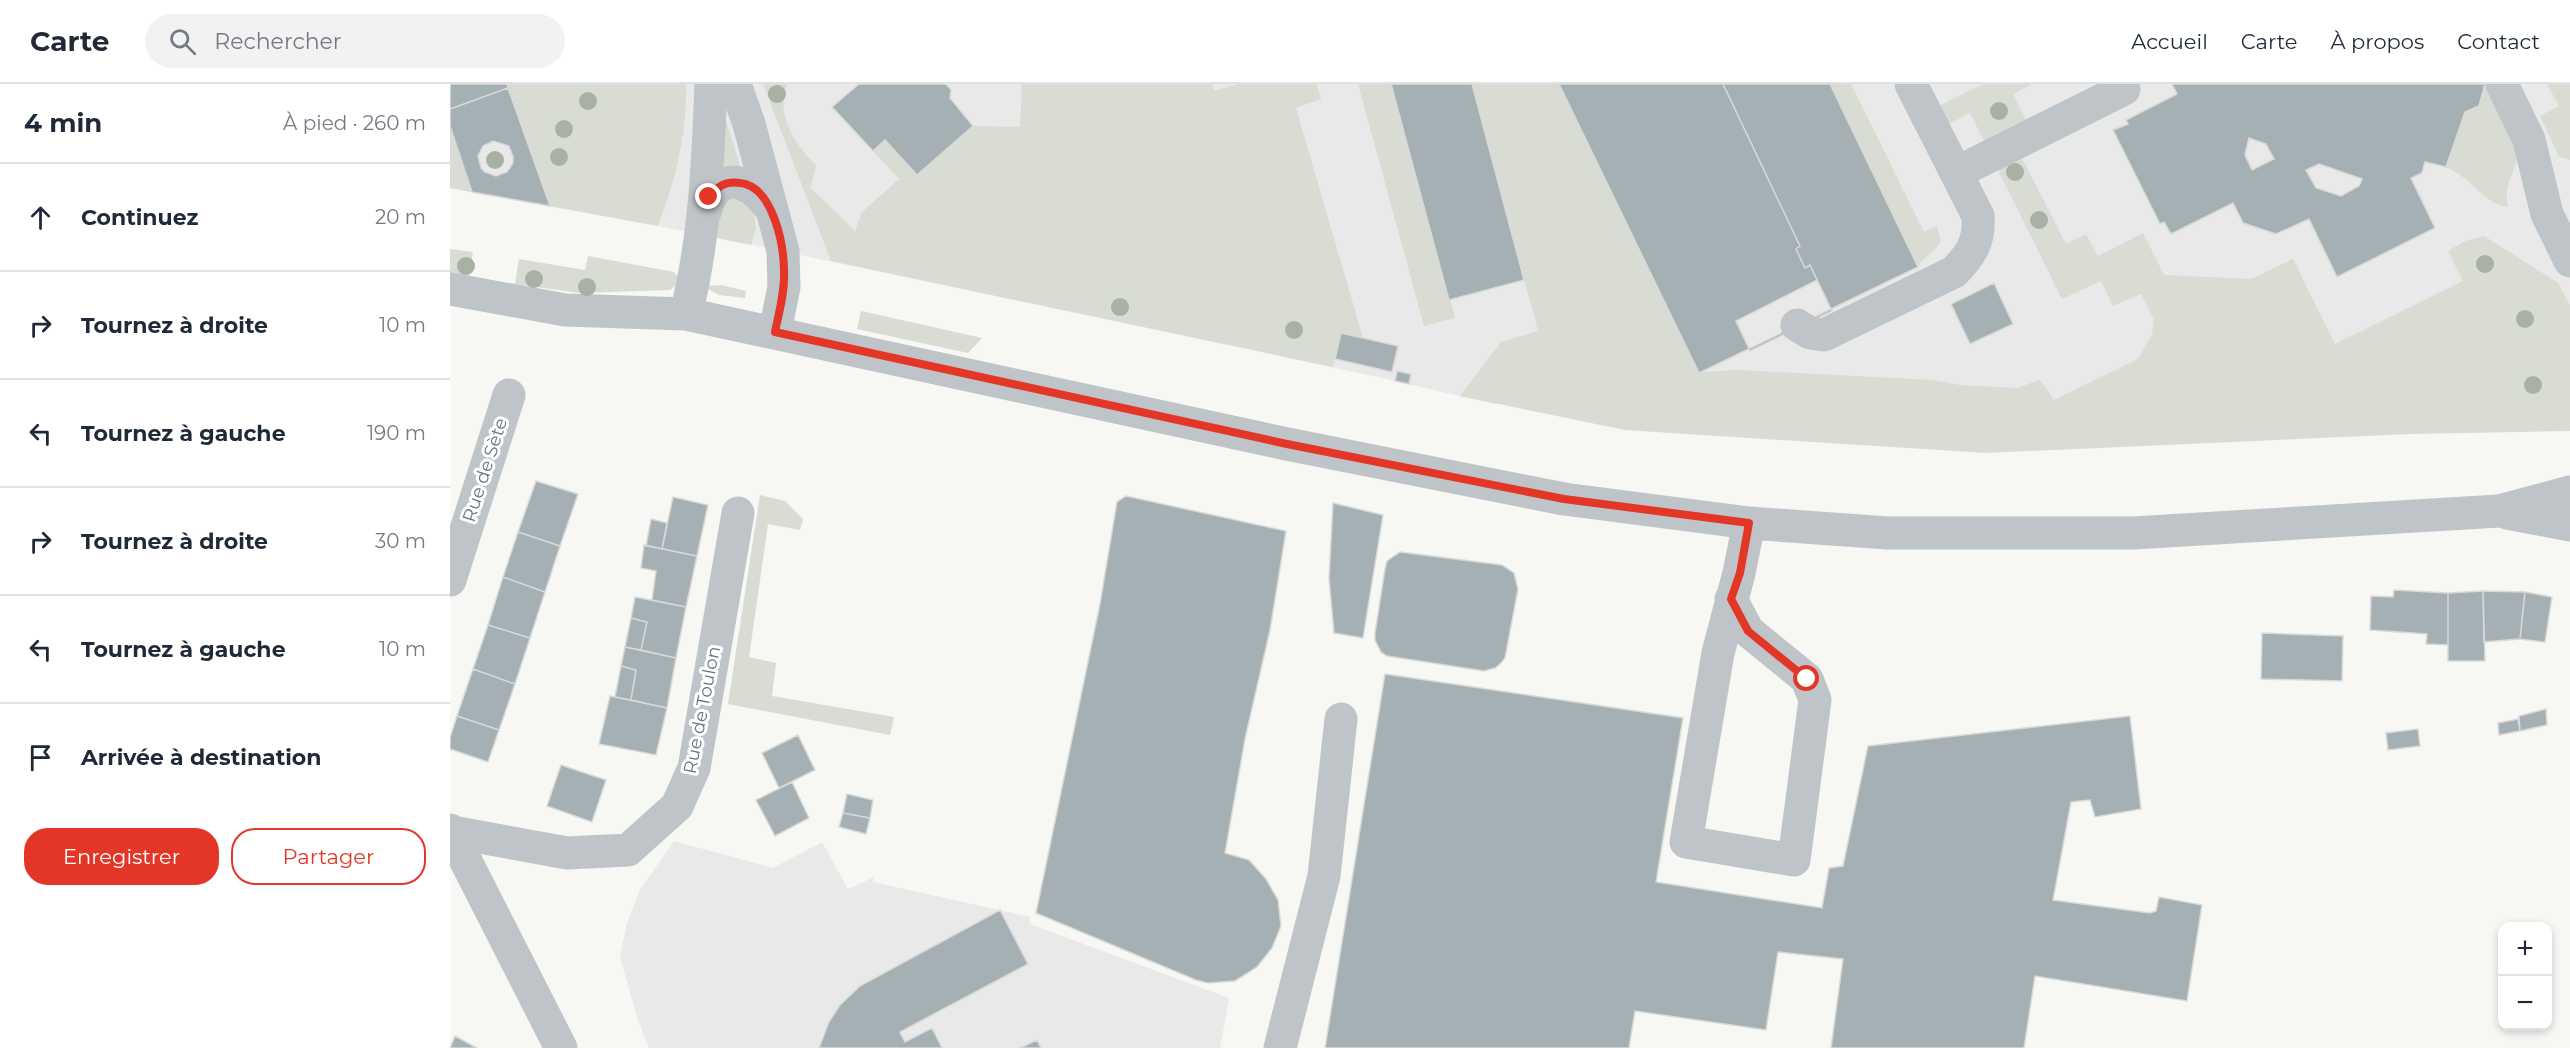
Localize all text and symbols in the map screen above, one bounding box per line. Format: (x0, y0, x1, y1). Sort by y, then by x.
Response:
search box (145, 14, 565, 68)
text: Carte (30, 24, 109, 58)
icon: search (166, 25, 199, 58)
text: Rechercher (214, 28, 342, 55)
text: Accueil (2131, 29, 2208, 54)
text: Carte (2241, 29, 2297, 54)
text: À propos (2330, 29, 2424, 54)
text: Contact (2457, 29, 2540, 54)
text: 4 min (24, 107, 102, 139)
text: À pied · 260 m (283, 111, 426, 135)
route end (695, 183, 721, 209)
icon: ahead (24, 201, 57, 234)
text: Continuez (81, 204, 198, 231)
text: 20 m (375, 205, 426, 229)
icon: right (24, 309, 57, 342)
text: Tournez à droite (81, 312, 268, 339)
text: 10 m (379, 313, 426, 337)
street label: Rue de Sète (458, 415, 512, 525)
icon: left (24, 417, 57, 450)
text: Tournez à gauche (81, 420, 286, 447)
text: 190 m (367, 421, 426, 445)
icon: right (24, 525, 57, 558)
text: Tournez à droite (81, 528, 268, 555)
text: 30 m (375, 529, 426, 553)
icon: left (24, 633, 57, 666)
text: Tournez à gauche (81, 636, 286, 663)
text: 10 m (379, 637, 426, 661)
street label: Rue de Toulon (679, 644, 725, 776)
route start (1793, 665, 1819, 691)
icon: arrive (24, 741, 57, 774)
text: Arrivée à destination (81, 744, 321, 771)
button: Enregistrer (24, 828, 219, 885)
button: Partager (231, 828, 426, 885)
map controls (2498, 922, 2552, 1030)
button: + (2498, 922, 2552, 976)
button: − (2498, 976, 2552, 1030)

